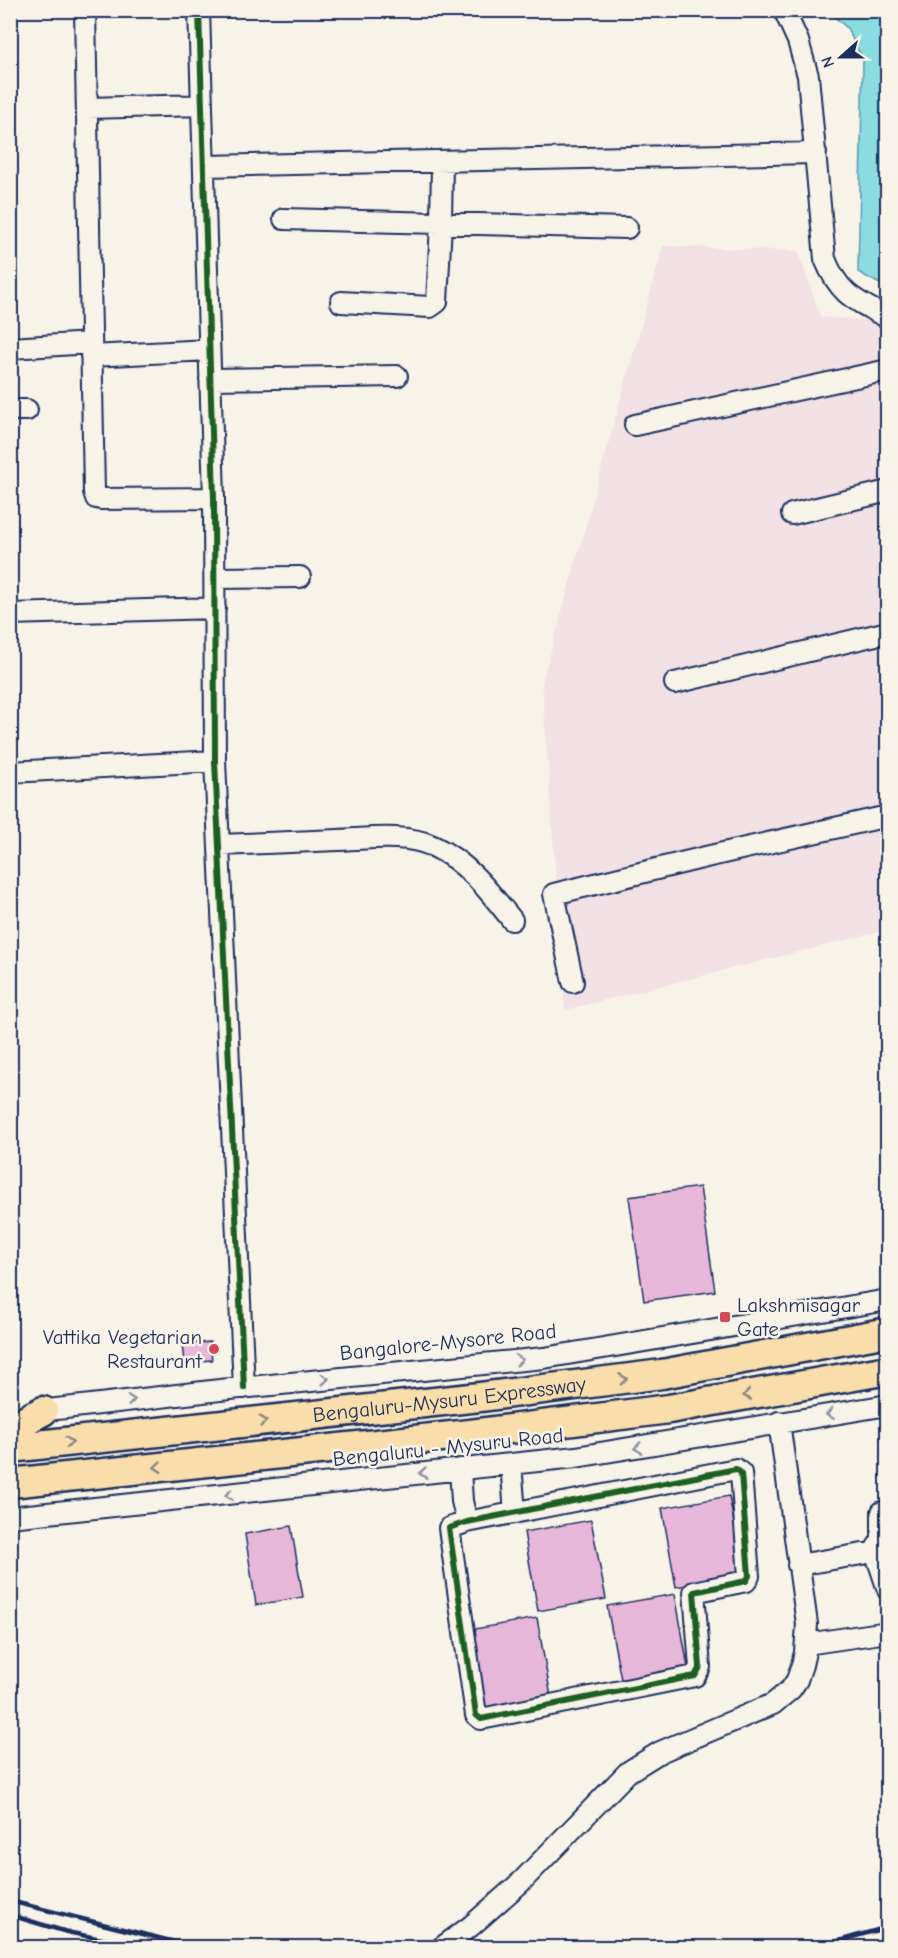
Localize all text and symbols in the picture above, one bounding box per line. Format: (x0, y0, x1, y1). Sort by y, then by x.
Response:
north arrow (811, 27, 871, 87)
text: N (818, 54, 838, 70)
place label: Lakshmisagar Gate (737, 1293, 861, 1341)
marker: Lakshmisagar Gate (718, 1310, 732, 1324)
street label: Bangalore-Mysore Road (339, 1319, 557, 1365)
place label: Vattika Vegetarian Restaurant (43, 1325, 203, 1373)
marker: Vattika Vegetarian Restaurant (207, 1342, 221, 1356)
one-way arrow (515, 1354, 524, 1367)
street label: Bengaluru-Mysuru Expressway (312, 1372, 588, 1427)
one-way arrow (321, 1373, 330, 1386)
one-way arrow (619, 1373, 628, 1386)
one-way arrow (743, 1388, 753, 1401)
one-way arrow (127, 1395, 136, 1407)
one-way arrow (825, 1407, 835, 1420)
one-way arrow (258, 1415, 267, 1428)
street label: Bengaluru - Mysuru Road (331, 1423, 565, 1471)
one-way arrow (64, 1436, 73, 1449)
one-way arrow (633, 1441, 642, 1453)
one-way arrow (153, 1460, 162, 1473)
one-way arrow (419, 1467, 428, 1479)
one-way arrow (225, 1488, 234, 1501)

